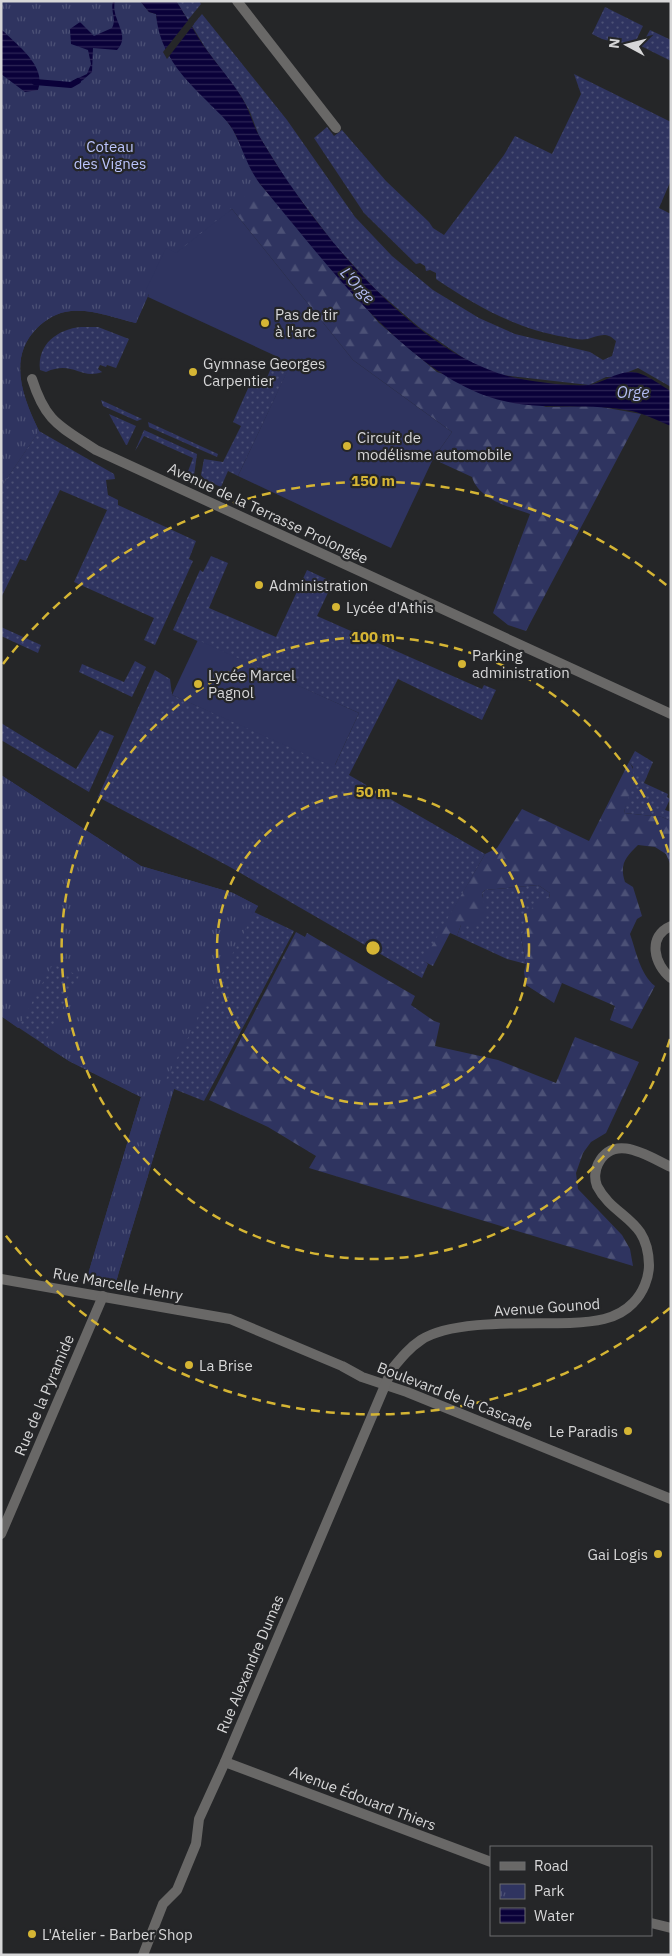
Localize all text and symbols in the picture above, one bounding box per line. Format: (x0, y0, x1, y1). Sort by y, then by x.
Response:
north arrow (602, 20, 652, 70)
text: N (605, 37, 624, 50)
park label: Coteau des Vignes (74, 137, 146, 173)
water label: L'Orge (336, 262, 380, 308)
place label: Pas de tir à l'arc (275, 305, 338, 341)
marker: Pas de tir à l'arc (259, 317, 271, 329)
place label: Gymnase Georges Carpentier (203, 354, 325, 390)
marker: Gymnase Georges Carpentier (187, 366, 199, 378)
water label: Orge (617, 382, 649, 402)
place label: Circuit de modélisme automobile (357, 428, 512, 464)
marker: Circuit de modélisme automobile (341, 440, 353, 452)
street label: Avenue de la Terrasse Prolongée (165, 458, 371, 568)
text: 150 m (351, 471, 395, 490)
place label: Administration (269, 576, 368, 595)
marker: Administration (253, 579, 265, 591)
place label: Lycée d'Athis (346, 598, 434, 617)
marker: Lycée d'Athis (330, 601, 342, 613)
text: 100 m (351, 627, 395, 646)
place label: Parking administration (472, 646, 570, 682)
marker: Parking administration (456, 658, 468, 670)
place label: Lycée Marcel Pagnol (208, 666, 295, 702)
marker: Lycée Marcel Pagnol (192, 678, 204, 690)
text: 50 m (356, 782, 390, 801)
centre of rings (364, 939, 382, 957)
street label: Rue Marcelle Henry (52, 1263, 185, 1305)
street label: Avenue Gounod (493, 1294, 601, 1320)
street label: Rue de la Pyramide (10, 1332, 78, 1458)
place label: La Brise (199, 1356, 253, 1375)
street label: Boulevard de la Cascade (375, 1358, 535, 1434)
marker: La Brise (183, 1359, 195, 1371)
place label: Le Paradis (549, 1422, 618, 1441)
marker: Le Paradis (622, 1425, 634, 1437)
place label: Gai Logis (588, 1545, 648, 1564)
marker: Gai Logis (652, 1548, 664, 1560)
street label: Rue Alexandre Dumas (212, 1592, 288, 1736)
street label: Avenue Édouard Thiers (287, 1761, 439, 1835)
legend (490, 1846, 652, 1936)
text: Road (534, 1856, 569, 1875)
text: Park (534, 1881, 564, 1900)
text: Water (534, 1906, 575, 1925)
place label: L'Atelier - Barber Shop (42, 1925, 193, 1944)
marker: L'Atelier - Barber Shop (26, 1928, 38, 1940)

